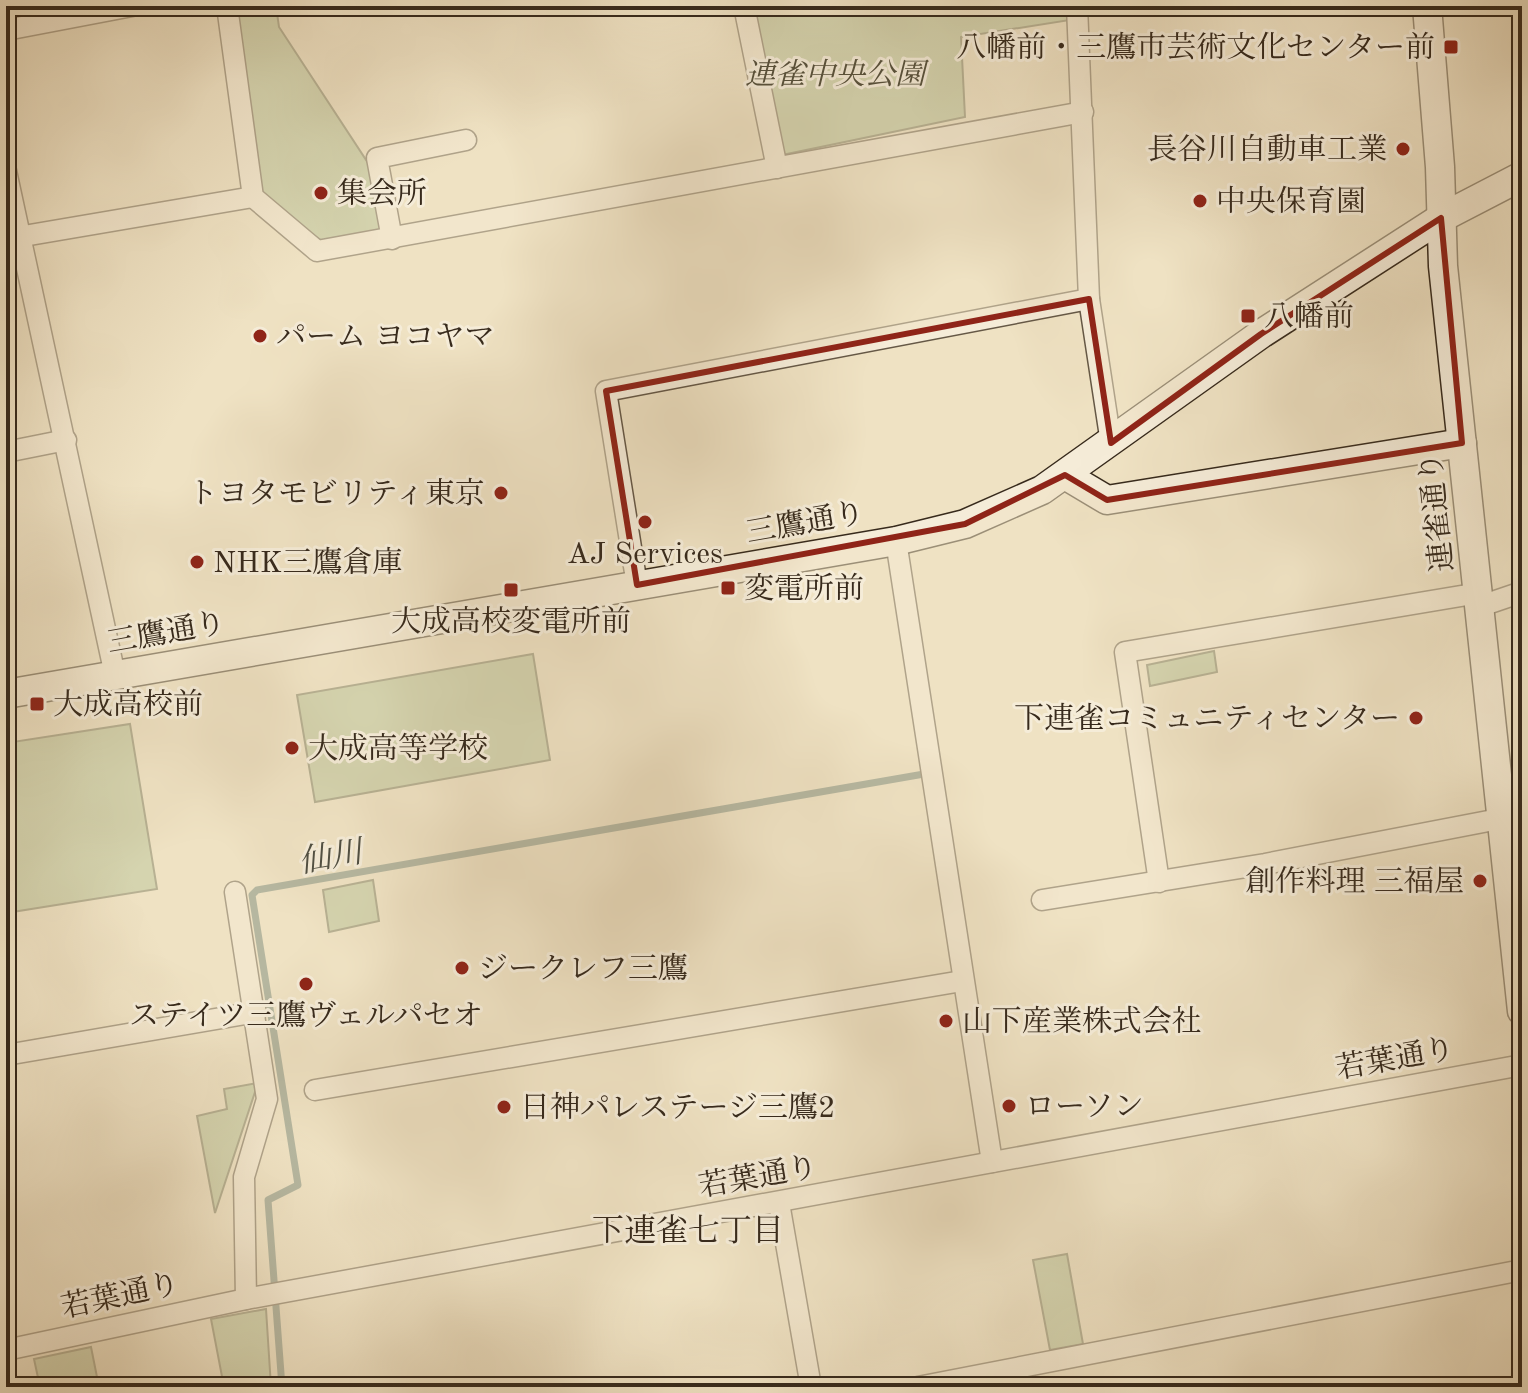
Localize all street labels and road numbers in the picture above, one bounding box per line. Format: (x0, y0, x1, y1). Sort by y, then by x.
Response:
street label: 連雀通り (1414, 451, 1459, 573)
street label: 三鷹通り (743, 496, 867, 549)
street label: 三鷹通り (104, 606, 228, 659)
street label: 若葉通り (1333, 1032, 1457, 1085)
street label: 若葉通り (696, 1150, 820, 1203)
street label: 若葉通り (58, 1267, 182, 1324)

